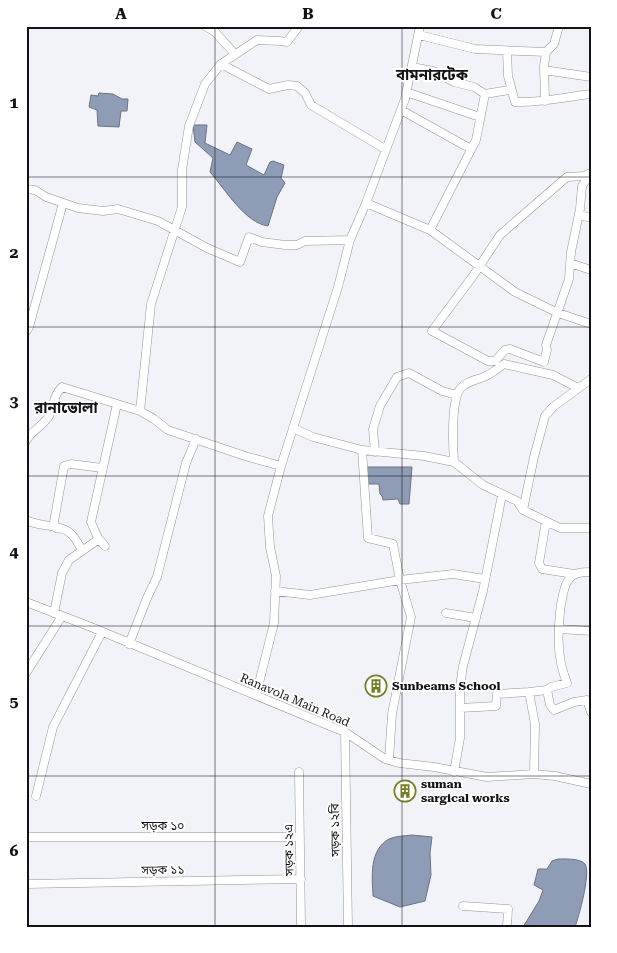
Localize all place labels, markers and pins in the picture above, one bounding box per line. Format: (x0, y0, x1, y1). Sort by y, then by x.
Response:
building icon: Sunbeams School (364, 674, 388, 698)
place label: Sunbeams School (392, 679, 501, 693)
place label: suman sargical works (421, 777, 510, 805)
building icon: suman sargical works (393, 779, 417, 803)

